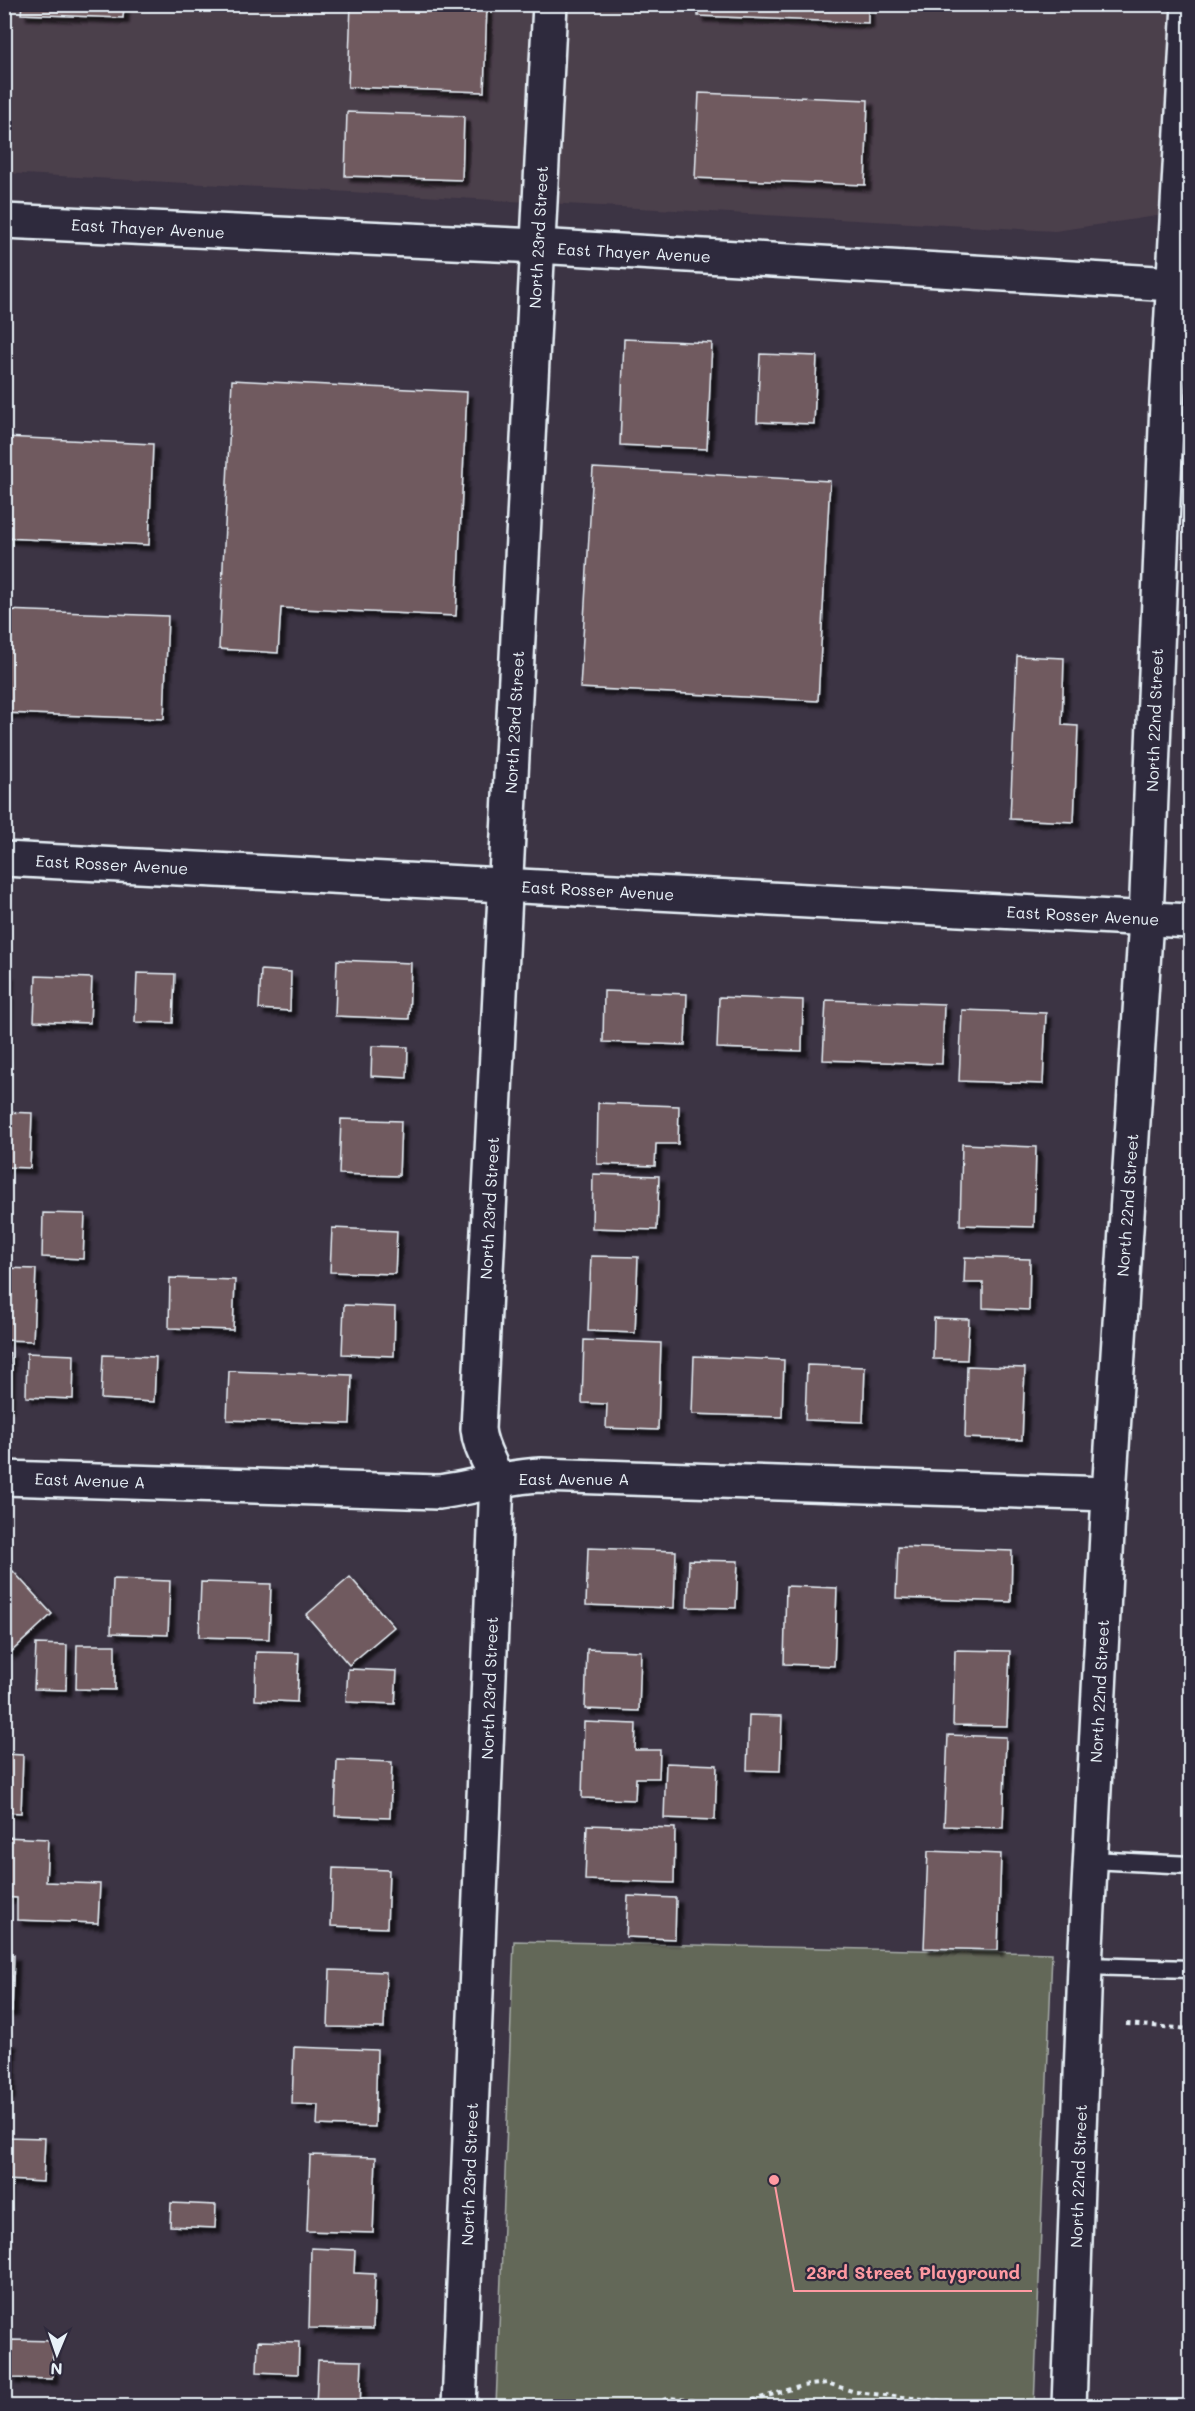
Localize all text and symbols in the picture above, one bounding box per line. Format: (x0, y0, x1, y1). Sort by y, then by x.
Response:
street label: North 23rd Street (524, 165, 552, 309)
street label: East Thayer Avenue (71, 213, 225, 243)
street label: East Thayer Avenue (557, 237, 711, 267)
street label: North 22nd Street (1141, 648, 1167, 792)
street label: North 23rd Street (500, 650, 528, 794)
street label: East Rosser Avenue (35, 850, 189, 878)
street label: East Rosser Avenue (521, 876, 675, 904)
street label: East Rosser Avenue (1006, 901, 1160, 929)
street label: North 22nd Street (1112, 1133, 1142, 1277)
street label: North 23rd Street (475, 1136, 503, 1280)
street label: East Avenue A (34, 1468, 146, 1492)
street label: East Avenue A (519, 1468, 629, 1489)
street label: North 23rd Street (476, 1616, 502, 1760)
street label: North 22nd Street (1085, 1619, 1113, 1763)
street label: North 23rd Street (456, 2102, 482, 2246)
street label: North 22nd Street (1065, 2104, 1091, 2248)
callout: 23rd Street Playground (794, 2255, 1032, 2291)
text: 23rd Street Playground (806, 2260, 1020, 2284)
north arrow (27, 2324, 87, 2384)
text: N (50, 2359, 63, 2380)

